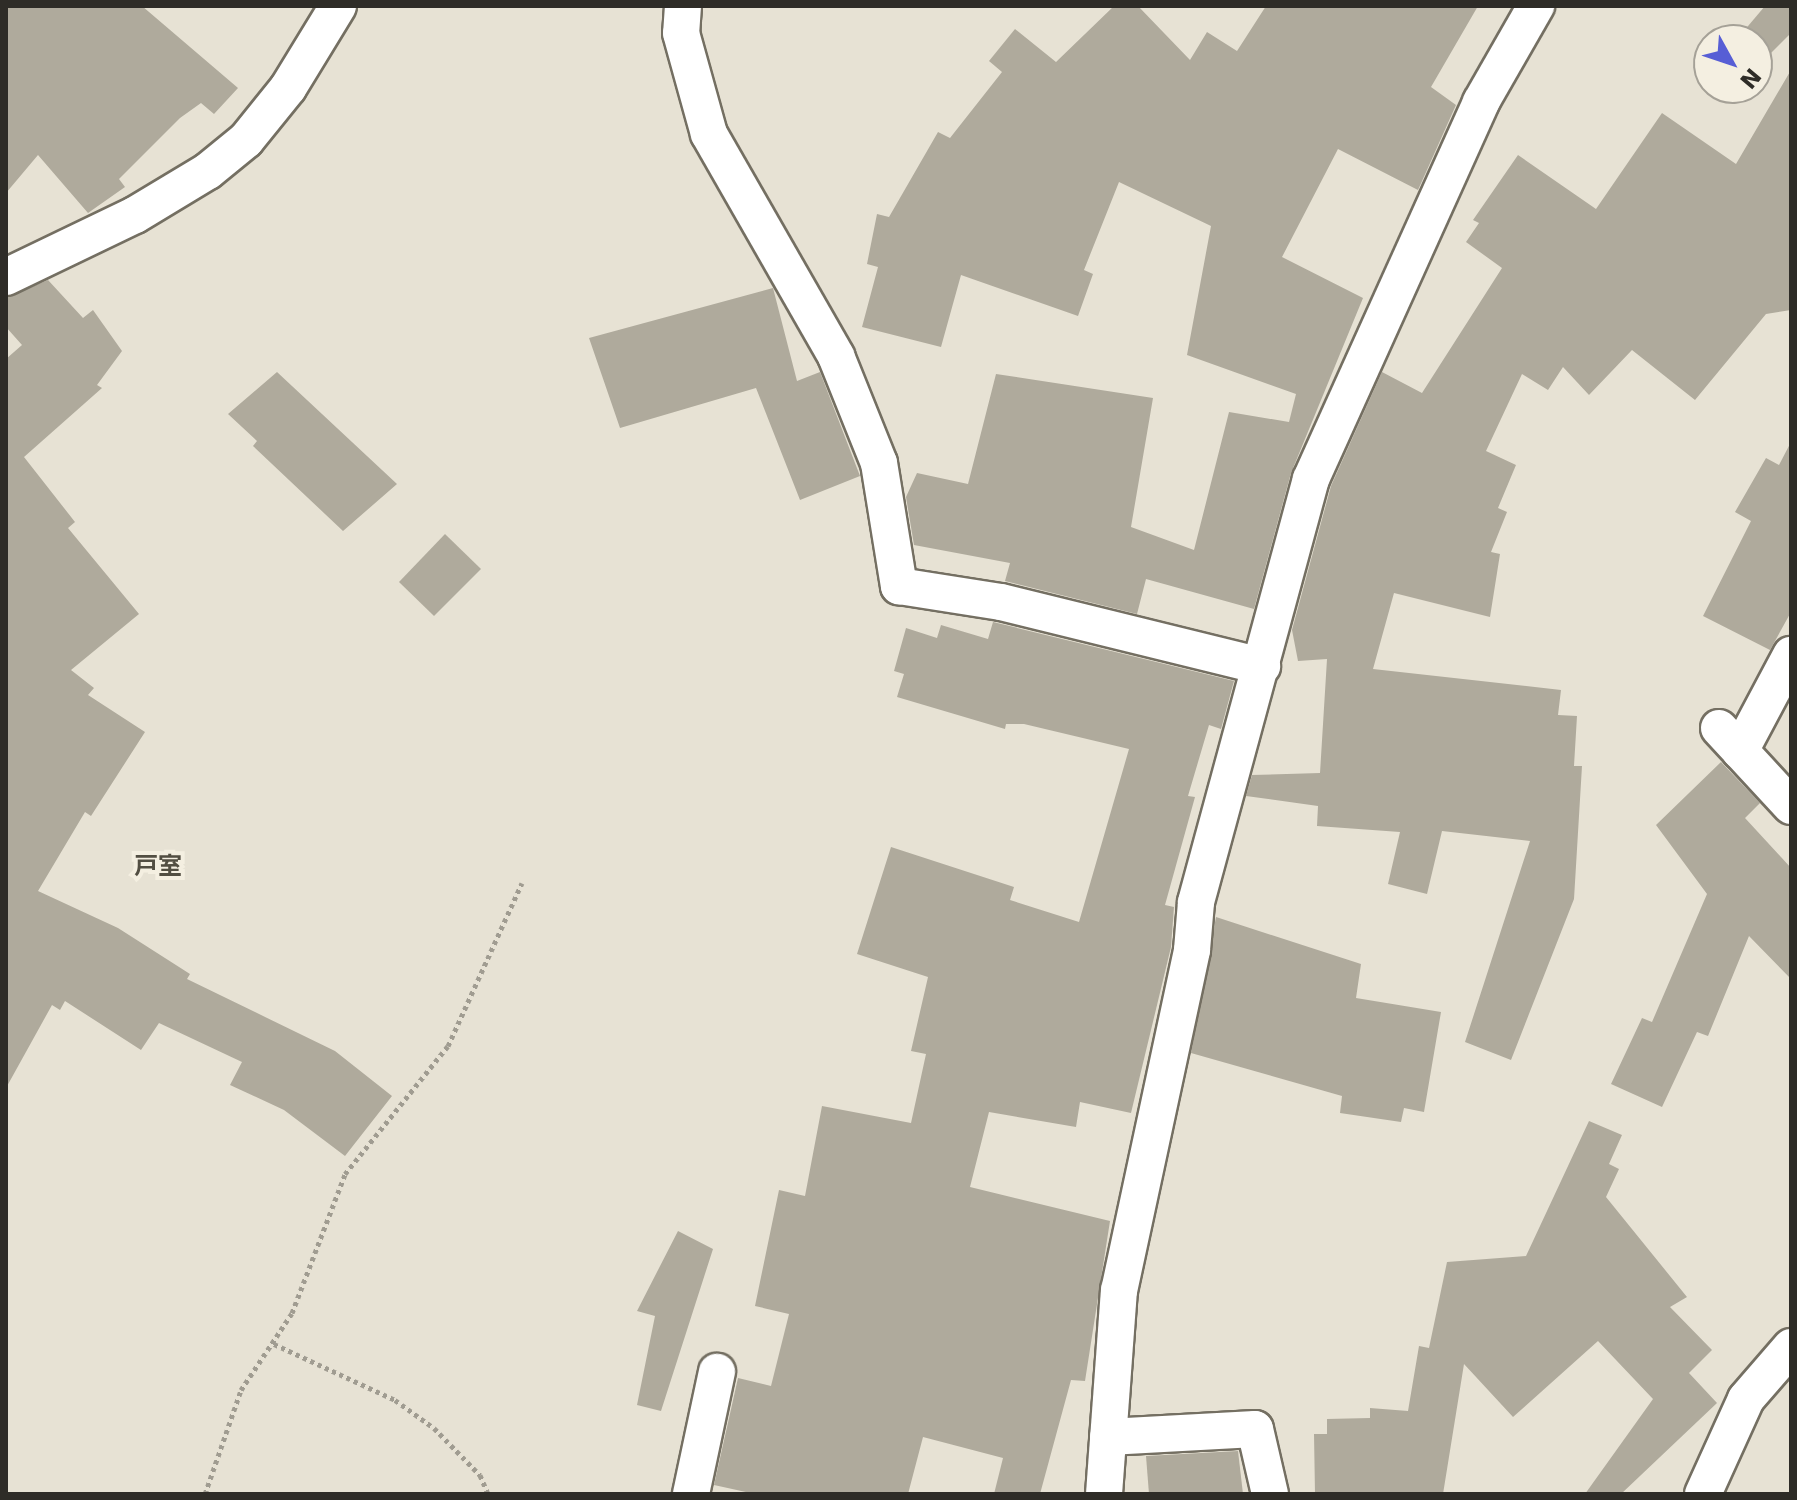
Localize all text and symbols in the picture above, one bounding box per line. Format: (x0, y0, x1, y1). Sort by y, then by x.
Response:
north arrow (1693, 24, 1773, 104)
text: N (1735, 63, 1766, 94)
district label: 戸室 (134, 853, 182, 881)

